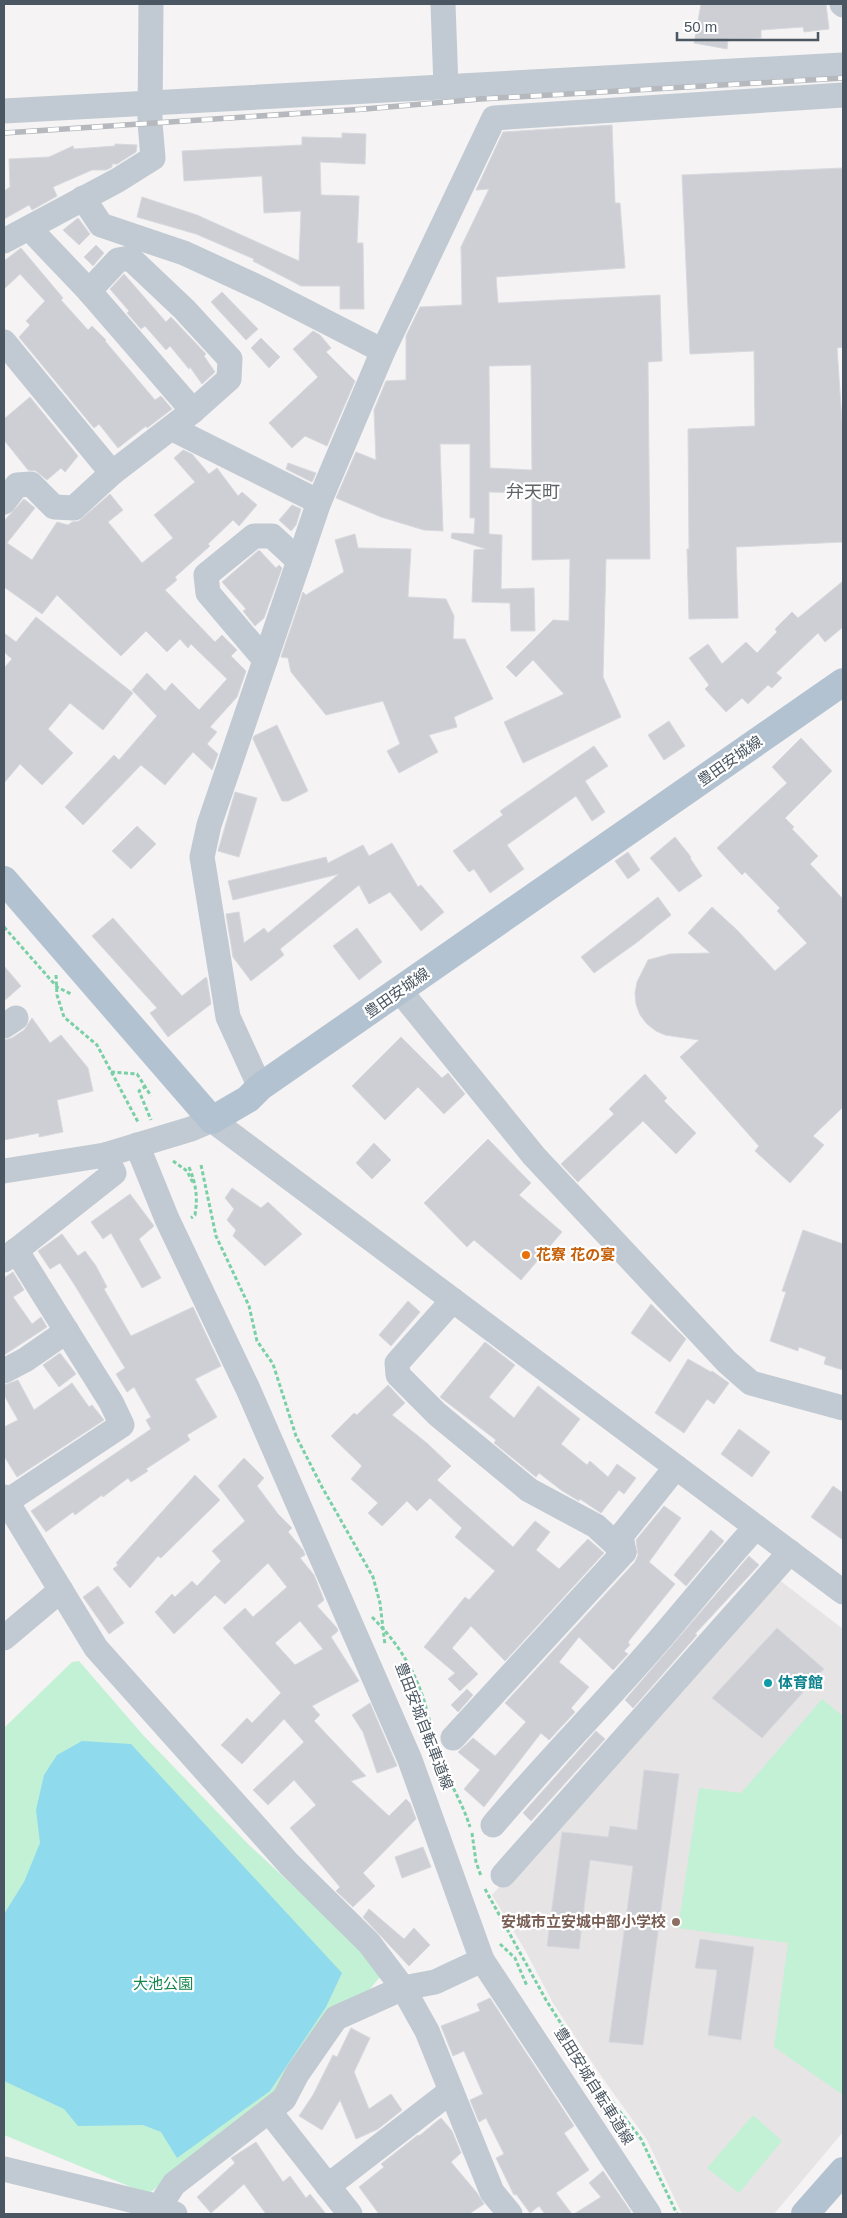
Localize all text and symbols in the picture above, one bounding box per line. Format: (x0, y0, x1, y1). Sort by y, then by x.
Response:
scale bar (677, 10, 818, 42)
text: 50 m (684, 18, 717, 35)
district label: 弁天町 (506, 482, 560, 502)
street label: 豊田安城線 (694, 732, 765, 789)
street label: 豊田安城線 (361, 964, 432, 1021)
place label: 花寮 花の宴 (536, 1246, 615, 1263)
marker: 花寮 花の宴 (520, 1249, 532, 1261)
street label: 豊田安城自転車道線 (392, 1660, 457, 1792)
place label: 体育館 (778, 1674, 823, 1691)
marker: 体育館 (762, 1677, 774, 1689)
place label: 安城市立安城中部小学校 (501, 1913, 666, 1930)
marker: 安城市立安城中部小学校 (670, 1916, 682, 1928)
park label: 大池公園 (133, 1975, 193, 1992)
street label: 豊田安城自転車道線 (551, 2024, 637, 2147)

